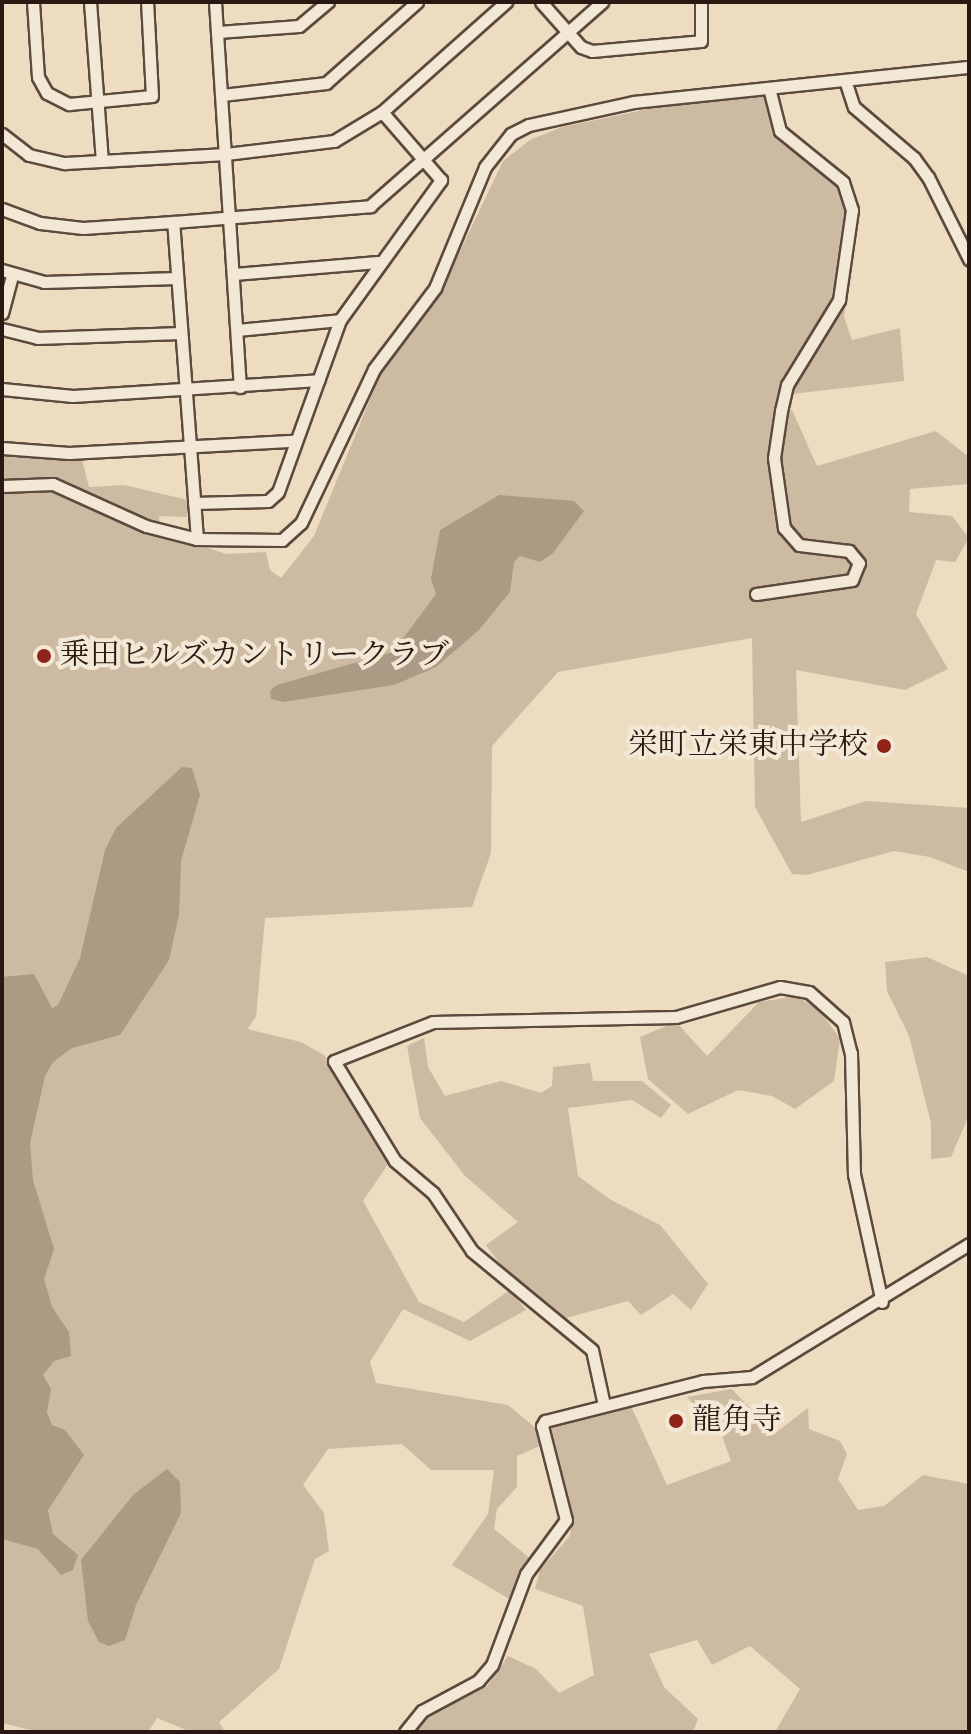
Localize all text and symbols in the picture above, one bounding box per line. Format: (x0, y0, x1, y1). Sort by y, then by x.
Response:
place label: 乗田ヒルズカントリークラブ (60, 638, 450, 674)
marker: 乗田ヒルズカントリークラブ (35, 647, 53, 665)
place label: 栄町立栄東中学校 (628, 728, 868, 764)
marker: 栄町立栄東中学校 (875, 737, 893, 755)
place label: 龍角寺 (692, 1403, 782, 1439)
marker: 龍角寺 (667, 1412, 685, 1430)

